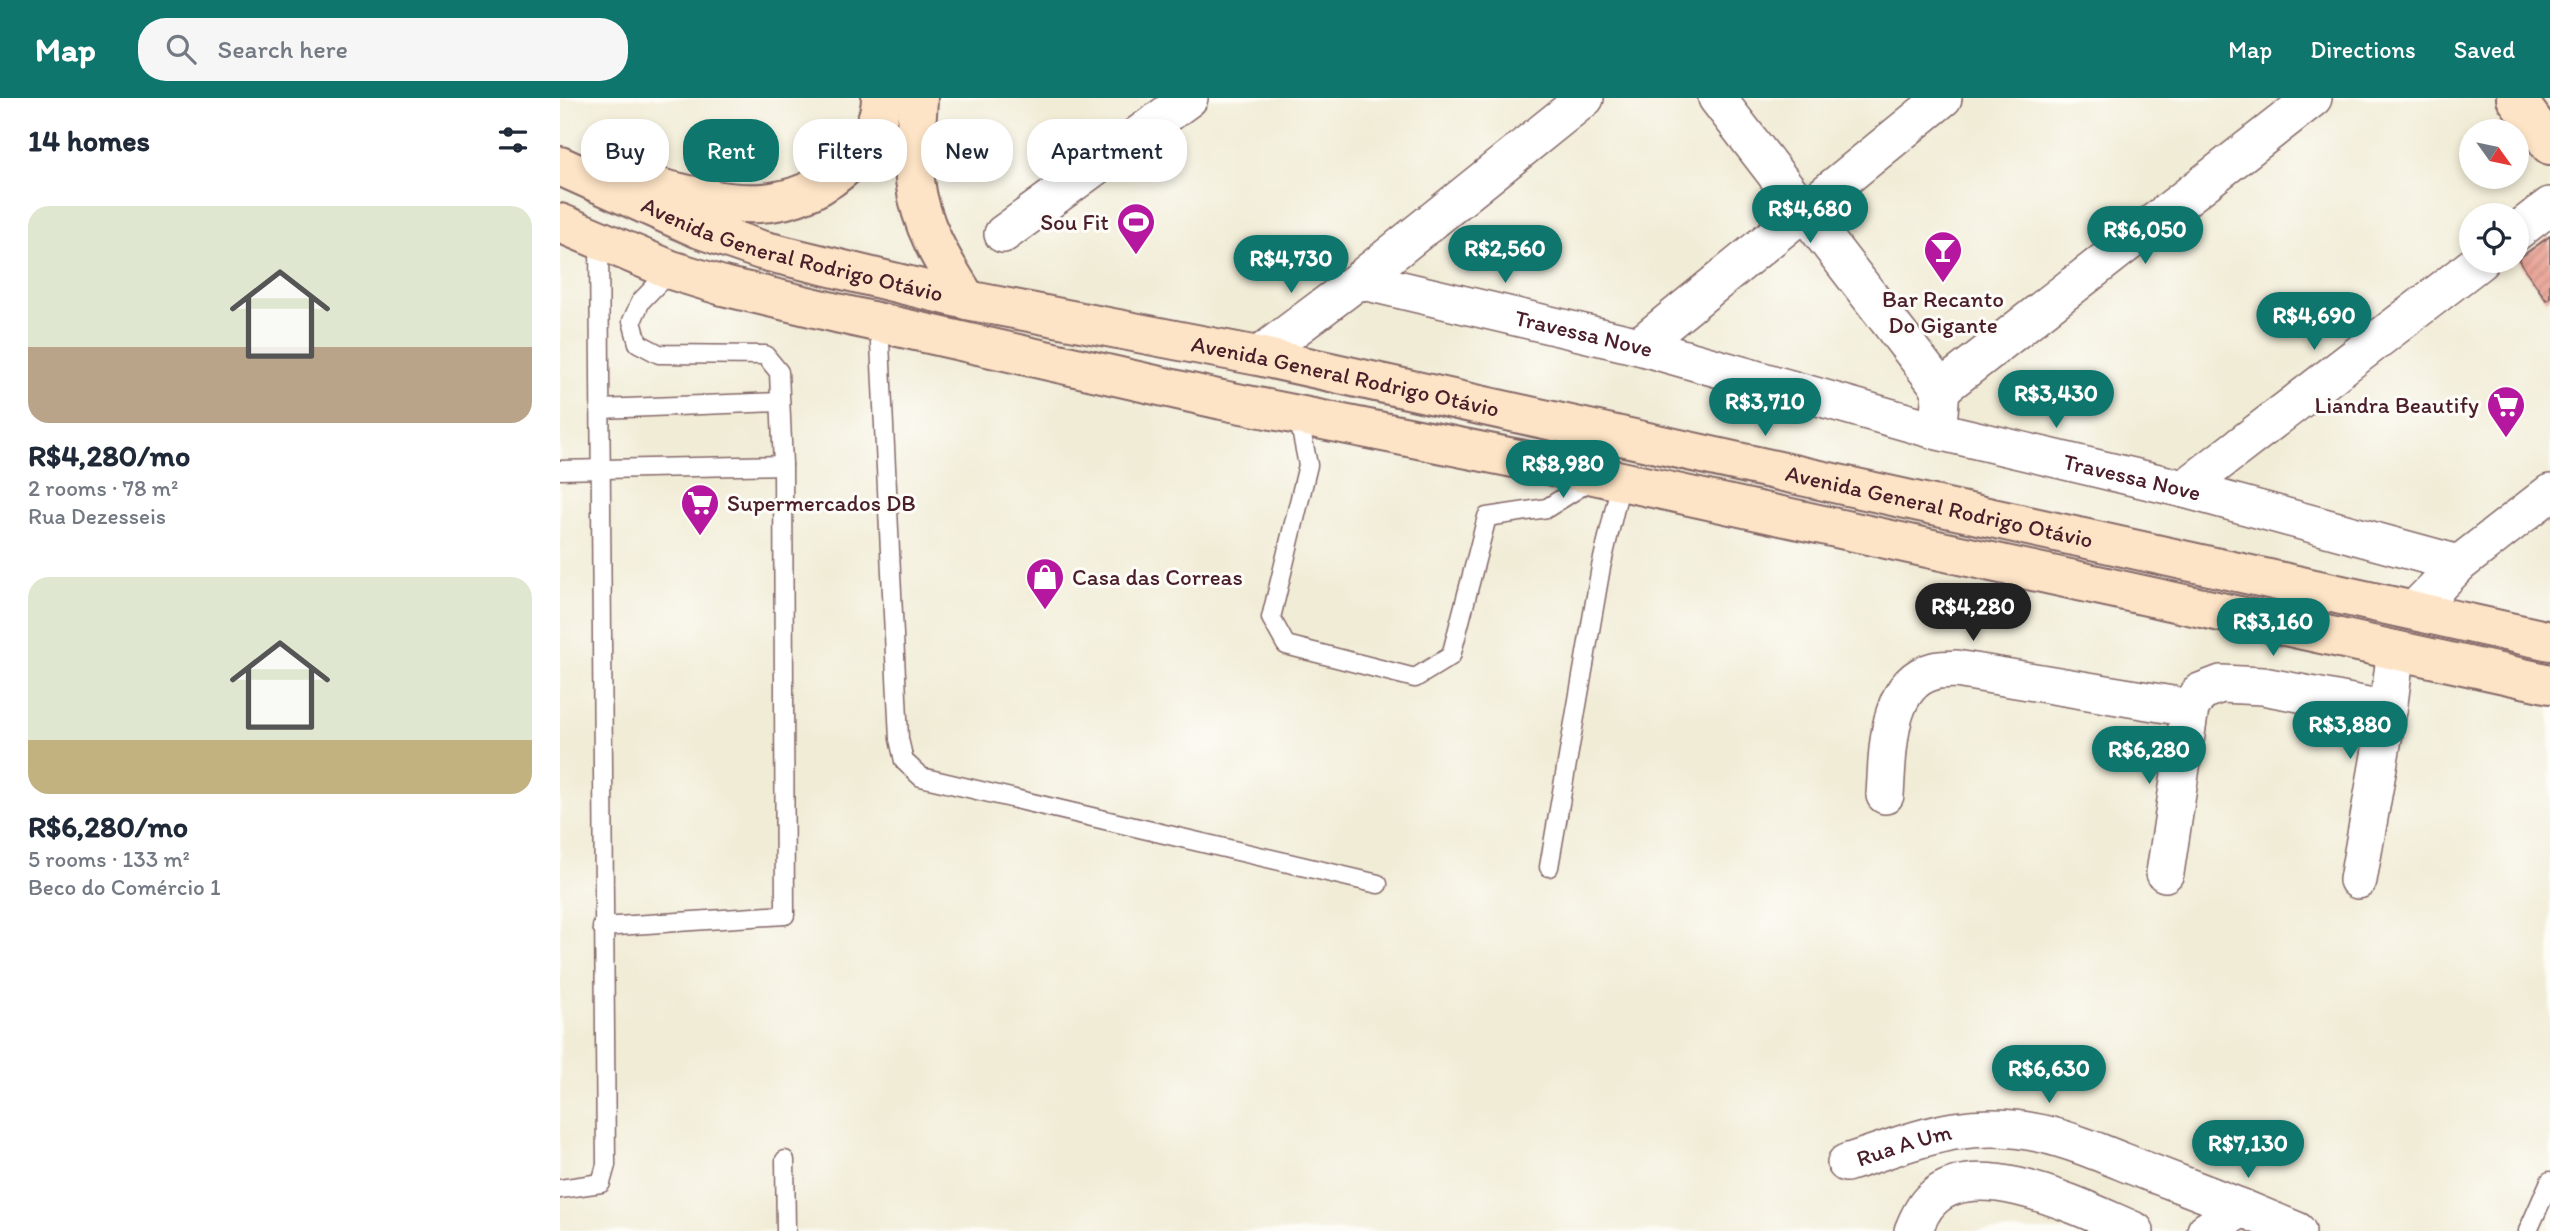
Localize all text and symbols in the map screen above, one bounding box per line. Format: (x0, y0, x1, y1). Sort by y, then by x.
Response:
search box (138, 18, 628, 81)
text: Map (35, 30, 96, 69)
icon: search (162, 30, 200, 68)
text: Search here (218, 33, 348, 65)
text: Map (2228, 35, 2272, 64)
text: Directions (2310, 35, 2416, 64)
text: Saved (2454, 35, 2515, 64)
chip: Buy (581, 119, 669, 182)
chip: Rent (683, 119, 779, 182)
chip: Filters (793, 119, 907, 182)
chip: New (921, 119, 1013, 182)
chip: Apartment (1027, 119, 1187, 182)
north arrow (2459, 119, 2529, 189)
map controls (2459, 119, 2529, 273)
icon: filters (494, 121, 532, 159)
text: 14 homes (28, 122, 150, 159)
pin: R$4,680 (1745, 186, 1875, 245)
street label: Avenida General Rodrigo Otávio (637, 191, 946, 308)
text: R$4,680 (1768, 194, 1852, 222)
sports icon: Sou Fit (1115, 201, 1157, 256)
button: locate (2459, 203, 2529, 273)
pin: R$6,050 (2080, 206, 2210, 266)
place label: Sou Fit (1040, 208, 1109, 236)
text: R$6,050 (2103, 215, 2187, 243)
pin: R$2,560 (1440, 226, 1570, 285)
bar icon: Bar Recanto Do Gigante (1922, 229, 1964, 284)
text: R$2,560 (1464, 234, 1546, 262)
pin: R$4,730 (1226, 236, 1356, 295)
text: R$4,730 (1250, 244, 1332, 272)
icon: home (217, 251, 343, 377)
place label: Bar Recanto Do Gigante (1882, 285, 2004, 339)
pin: R$4,690 (2249, 292, 2379, 352)
text: R$4,690 (2272, 301, 2356, 329)
street label: Travessa Nove (1512, 303, 1656, 363)
street label: Avenida General Rodrigo Otávio (1189, 330, 1502, 423)
pin: R$3,430 (1991, 370, 2121, 430)
pin: R$3,710 (1700, 378, 1830, 438)
text: R$3,430 (2014, 379, 2098, 407)
supermarket icon: Liandra Beautify (2485, 384, 2527, 439)
text: R$3,710 (1725, 387, 1805, 415)
place label: Liandra Beautify (2315, 391, 2479, 419)
text: R$4,280/mo (28, 437, 190, 474)
pin: R$8,980 (1498, 440, 1628, 500)
street label: Travessa Nove (2061, 447, 2204, 507)
text: R$8,980 (1522, 449, 1604, 477)
street label: Avenida General Rodrigo Otávio (1783, 459, 2096, 554)
text: 2 rooms · 78 m² (28, 474, 178, 502)
supermarket icon: Supermercados DB (679, 482, 721, 537)
place label: Supermercados DB (727, 489, 916, 517)
text: Rua Dezesseis (28, 502, 166, 530)
shop icon: Casa das Correas (1024, 556, 1066, 611)
place label: Casa das Correas (1072, 563, 1243, 591)
pin: R$4,280 (1908, 584, 2038, 643)
text: R$4,280 (1931, 592, 2015, 620)
pin: R$3,160 (2208, 598, 2338, 658)
text: R$3,160 (2233, 607, 2313, 635)
icon: home (217, 622, 343, 748)
pin: R$3,880 (2285, 702, 2415, 761)
text: R$3,880 (2309, 710, 2391, 738)
pin: R$6,280 (2084, 726, 2214, 786)
text: R$6,280 (2108, 735, 2190, 763)
text: R$6,280/mo (28, 808, 188, 845)
text: 5 rooms · 133 m² (28, 845, 190, 873)
text: Beco do Comércio 1 (28, 873, 221, 901)
pin: R$6,630 (1984, 1046, 2114, 1105)
text: R$6,630 (2008, 1054, 2090, 1082)
street label: Rua A Um (1853, 1118, 1954, 1173)
pin: R$7,130 (2183, 1121, 2313, 1180)
text: R$7,130 (2208, 1129, 2288, 1157)

